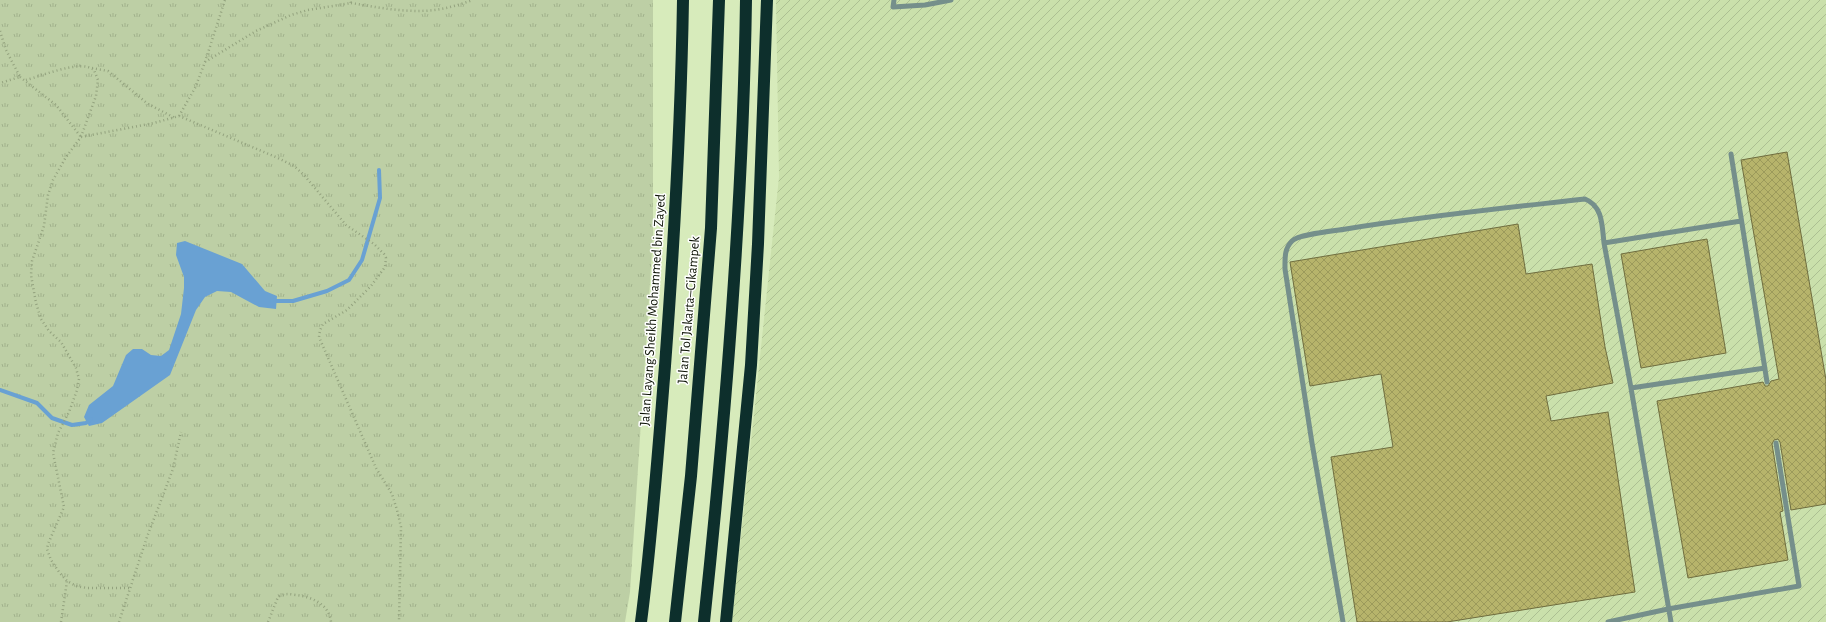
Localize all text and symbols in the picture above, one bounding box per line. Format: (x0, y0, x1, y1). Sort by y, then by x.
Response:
street label: Jalan Layang Sheikh Mohammed bin Zayed (638, 193, 668, 427)
street label: Jalan Tol Jakarta–Cikampek (676, 235, 702, 384)

